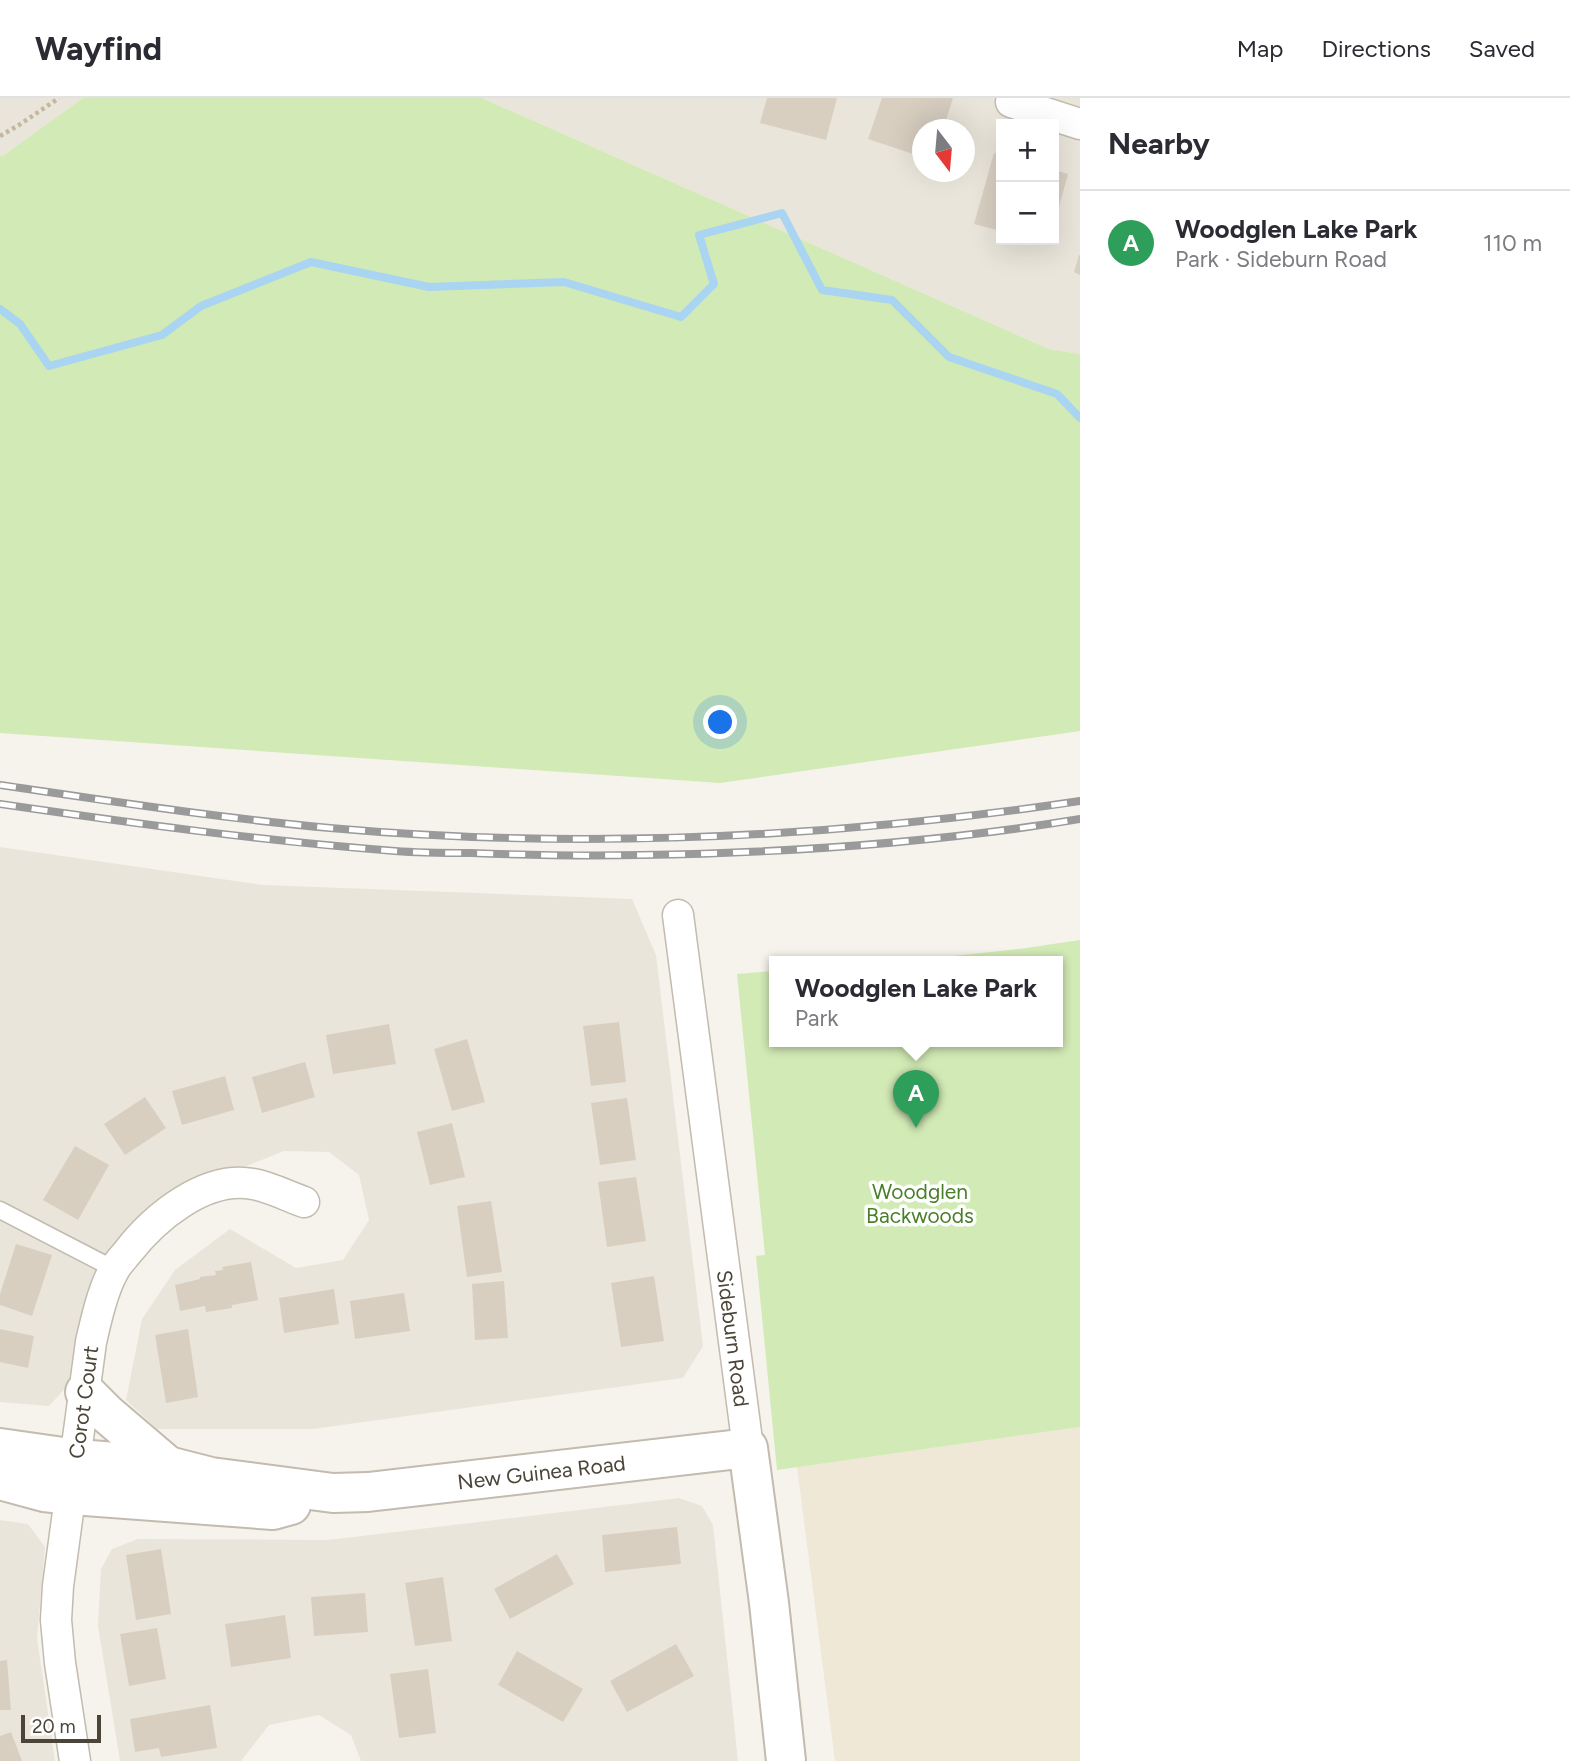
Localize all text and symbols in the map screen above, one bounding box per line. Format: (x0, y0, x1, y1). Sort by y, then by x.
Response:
text: Wayfind (35, 29, 162, 68)
text: Map (1237, 34, 1283, 63)
text: Directions (1321, 34, 1431, 63)
text: Saved (1469, 34, 1535, 63)
north arrow (912, 119, 975, 182)
map controls (996, 119, 1059, 245)
button: + (996, 119, 1059, 182)
text: Nearby (1108, 125, 1210, 162)
button: − (996, 182, 1059, 245)
text: Woodglen Lake Park (1175, 213, 1417, 245)
text: A (1123, 229, 1139, 257)
text: 110 m (1483, 229, 1542, 257)
text: Park · Sideburn Road (1175, 245, 1387, 273)
your location (703, 705, 737, 739)
popup (769, 956, 1063, 1047)
text: Woodglen Lake Park (795, 972, 1037, 1004)
text: Park (795, 1004, 839, 1032)
pin: A (893, 1070, 939, 1128)
park label: Woodglen Backwoods (866, 1179, 974, 1228)
street label: Sideburn Road (712, 1268, 755, 1408)
street label: Corot Court (63, 1344, 103, 1460)
street label: New Guinea Road (456, 1450, 627, 1494)
scale bar (21, 1712, 102, 1744)
text: 20 m (32, 1715, 76, 1738)

